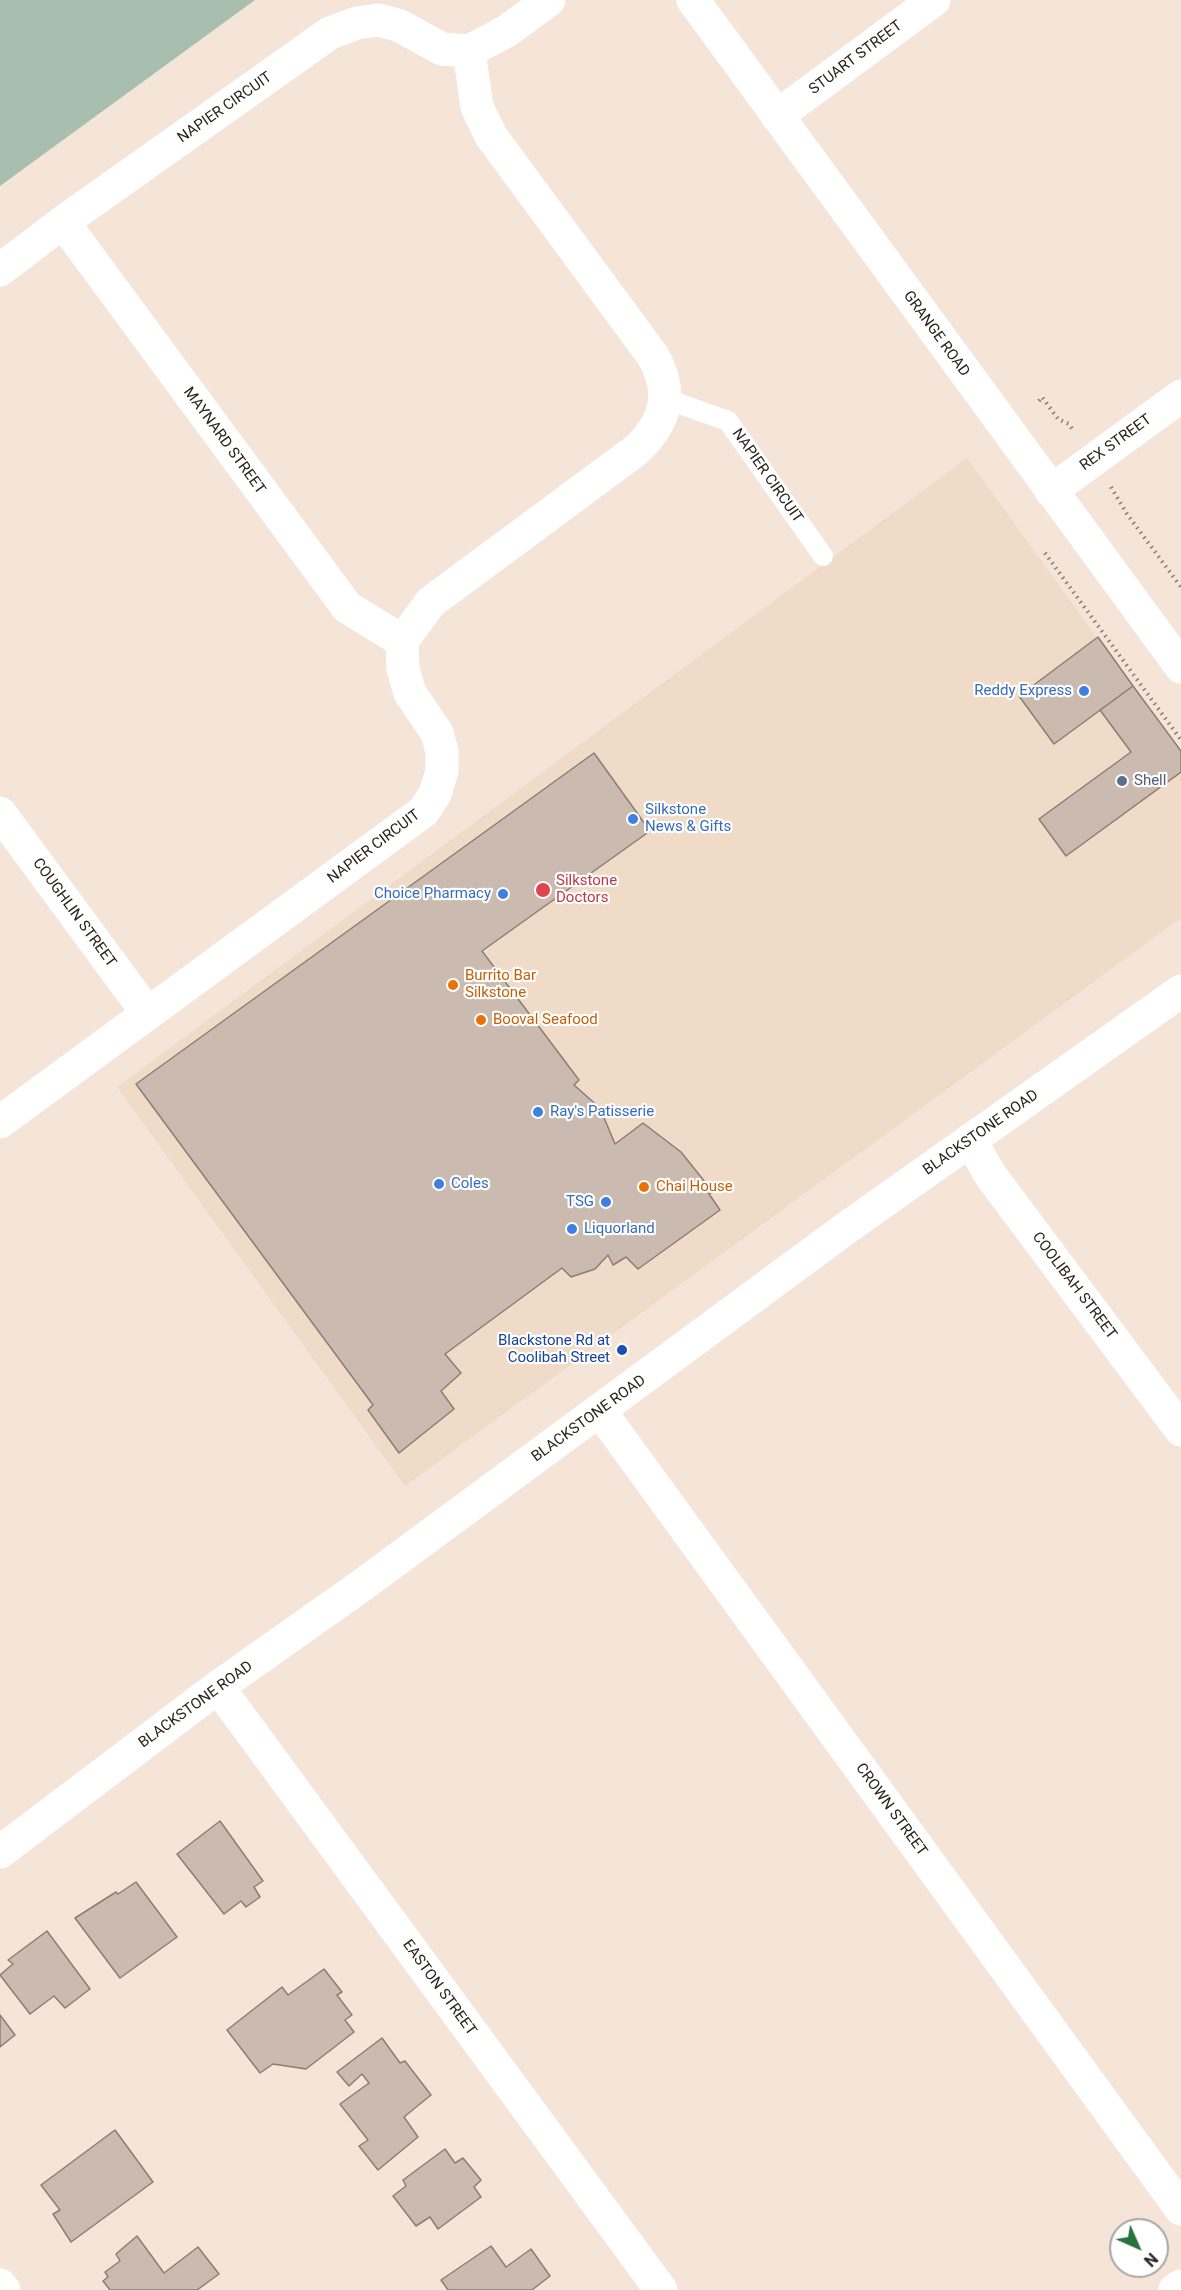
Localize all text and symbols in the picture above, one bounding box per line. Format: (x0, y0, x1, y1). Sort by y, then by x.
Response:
street label: STUART STREET (806, 17, 906, 99)
street label: NAPIER CIRCUIT (174, 69, 276, 147)
street label: GRANGE ROAD (899, 288, 973, 380)
street label: MAYNARD STREET (179, 384, 269, 498)
street label: REX STREET (1077, 411, 1155, 475)
street label: NAPIER CIRCUIT (728, 425, 806, 527)
place label: Reddy Express (974, 682, 1072, 700)
marker: Reddy Express (1077, 684, 1091, 698)
place label: Shell (1134, 772, 1166, 790)
marker: Shell (1115, 774, 1129, 788)
place label: Silkstone News & Gifts (645, 801, 731, 836)
street label: NAPIER CIRCUIT (324, 806, 424, 888)
marker: Silkstone News & Gifts (626, 812, 640, 826)
street label: COUGHLIN STREET (28, 855, 120, 971)
place label: Silkstone Doctors (556, 872, 617, 907)
marker: Silkstone Doctors (534, 881, 552, 899)
place label: Choice Pharmacy (374, 885, 491, 903)
marker: Choice Pharmacy (496, 887, 510, 901)
place label: Burrito Bar Silkstone (465, 967, 536, 1002)
marker: Burrito Bar Silkstone (446, 978, 460, 992)
place label: Booval Seafood (493, 1011, 598, 1029)
marker: Booval Seafood (474, 1013, 488, 1027)
street label: BLACKSTONE ROAD (920, 1087, 1042, 1179)
place label: Ray's Patisserie (550, 1103, 654, 1121)
marker: Ray's Patisserie (531, 1105, 545, 1119)
place label: Coles (451, 1175, 489, 1193)
marker: Coles (432, 1177, 446, 1191)
place label: Chai House (656, 1178, 733, 1196)
marker: Chai House (637, 1180, 651, 1194)
place label: TSG (566, 1193, 594, 1211)
marker: TSG (599, 1195, 613, 1209)
place label: Liquorland (584, 1220, 655, 1238)
marker: Liquorland (565, 1222, 579, 1236)
street label: COOLIBAH STREET (1028, 1229, 1120, 1343)
place label: Blackstone Rd at Coolibah Street (498, 1332, 610, 1367)
marker: Blackstone Rd at Coolibah Street (615, 1343, 629, 1357)
street label: BLACKSTONE ROAD (529, 1372, 649, 1466)
street label: BLACKSTONE ROAD (136, 1658, 256, 1752)
street label: CROWN STREET (851, 1760, 931, 1860)
street label: EASTON STREET (398, 1937, 480, 2039)
north arrow (1109, 2218, 1169, 2278)
text: N (1140, 2249, 1161, 2270)

